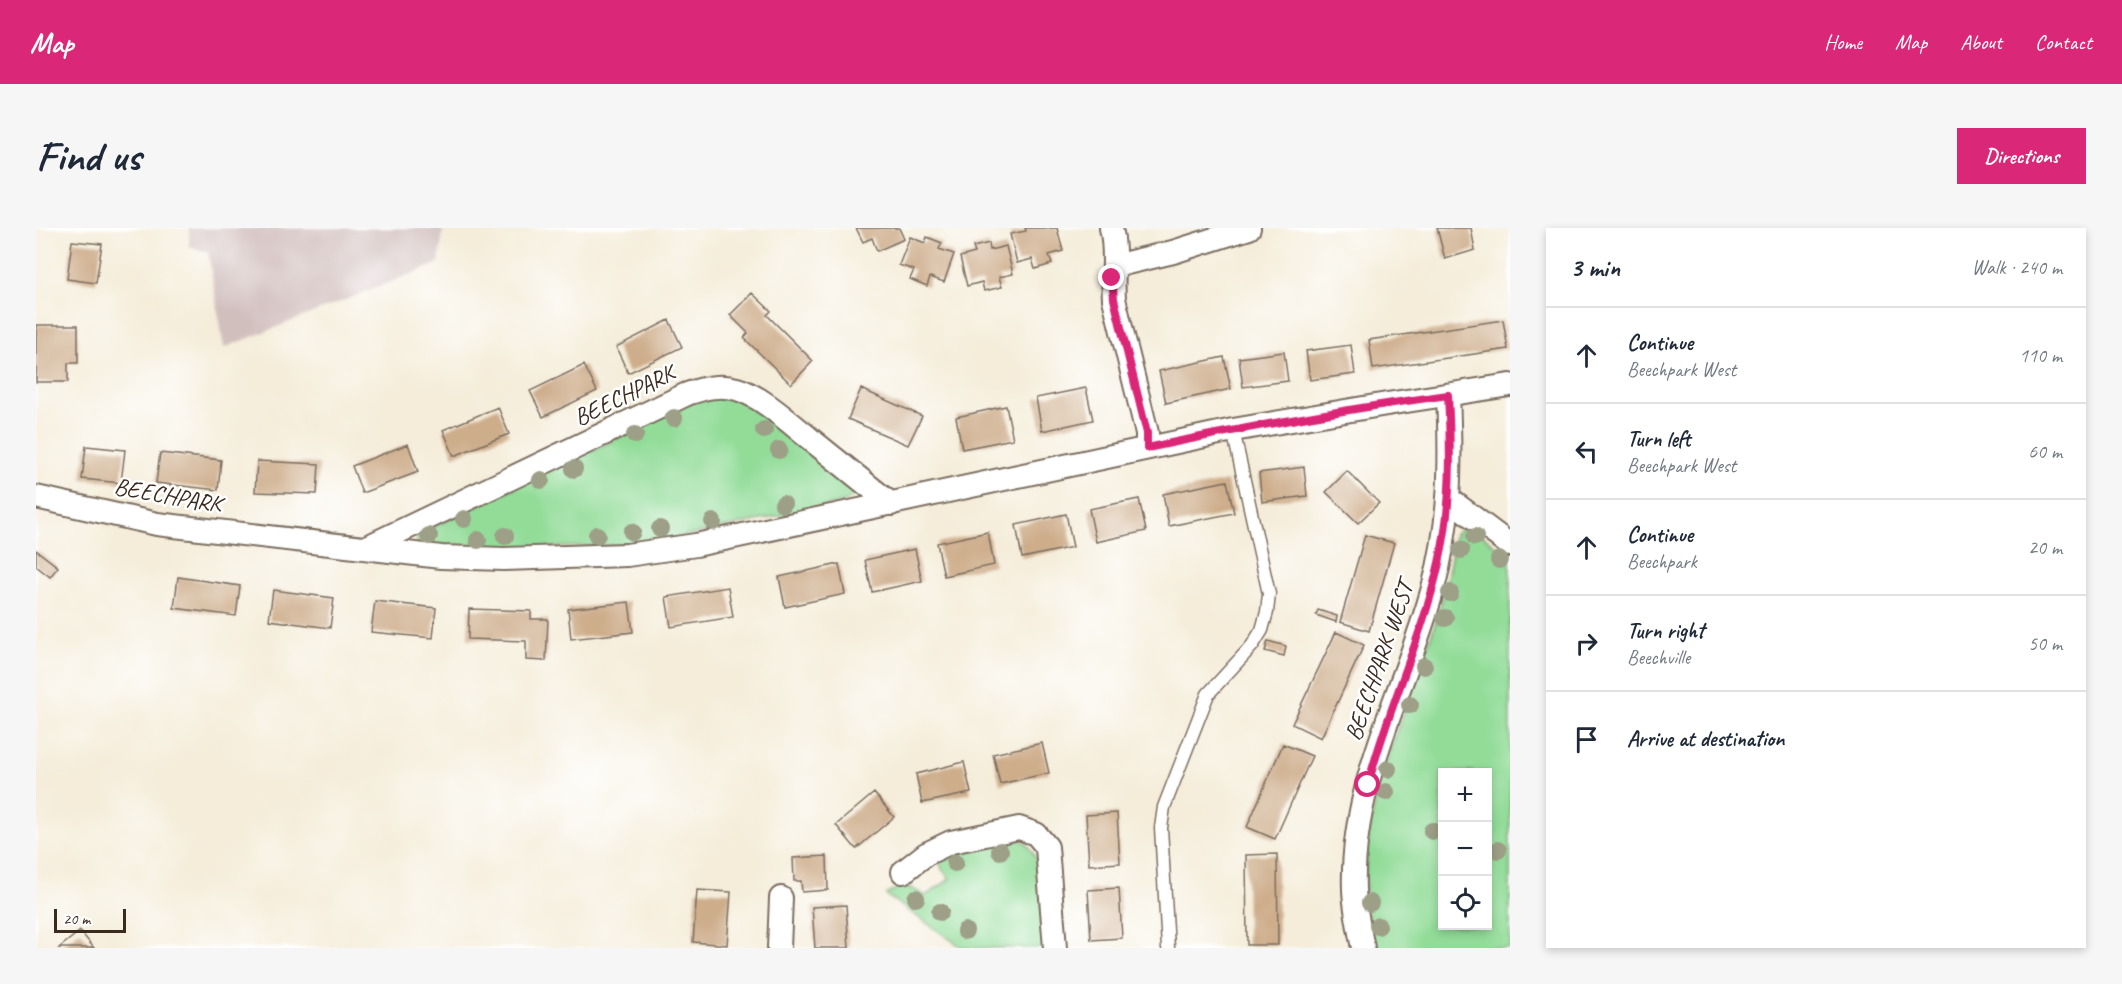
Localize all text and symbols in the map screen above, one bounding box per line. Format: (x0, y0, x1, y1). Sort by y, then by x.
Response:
text: Map (30, 25, 73, 60)
text: Home (1824, 29, 1862, 55)
text: Map (1895, 29, 1927, 55)
text: About (1960, 29, 2002, 55)
text: Contact (2035, 29, 2092, 55)
button: Directions (1957, 128, 2086, 184)
text: Find us (36, 130, 141, 183)
text: 3 min (1570, 251, 1620, 284)
text: Walk · 240 m (1972, 255, 2062, 280)
route end (1098, 264, 1124, 290)
text: Continue (1627, 329, 1693, 357)
icon: ahead (1570, 339, 1603, 372)
text: 110 m (2019, 343, 2062, 368)
street label: BEECHPARK (569, 356, 683, 432)
text: Beechpark West (1627, 357, 1736, 382)
text: Turn left (1627, 425, 1691, 453)
icon: left (1570, 435, 1603, 468)
text: 60 m (2028, 439, 2062, 464)
text: Beechpark West (1627, 453, 1736, 478)
street label: BEECHPARK (112, 471, 228, 520)
text: Continue (1627, 521, 1693, 549)
icon: ahead (1570, 531, 1603, 564)
text: 20 m (2028, 535, 2062, 560)
text: Beechpark (1627, 549, 1697, 574)
street label: BEECHPARK WEST (1338, 572, 1422, 744)
text: Turn right (1627, 617, 1704, 645)
icon: right (1570, 627, 1603, 660)
text: 50 m (2028, 631, 2062, 656)
text: Beechville (1627, 645, 1690, 670)
icon: arrive (1570, 723, 1603, 756)
text: Arrive at destination (1627, 725, 1784, 753)
map controls (1438, 768, 1492, 930)
button: + (1438, 768, 1492, 822)
route start (1354, 771, 1380, 797)
button: − (1438, 822, 1492, 876)
button: locate (1438, 876, 1492, 930)
scale bar (54, 906, 126, 934)
text: 20 m (63, 909, 90, 929)

